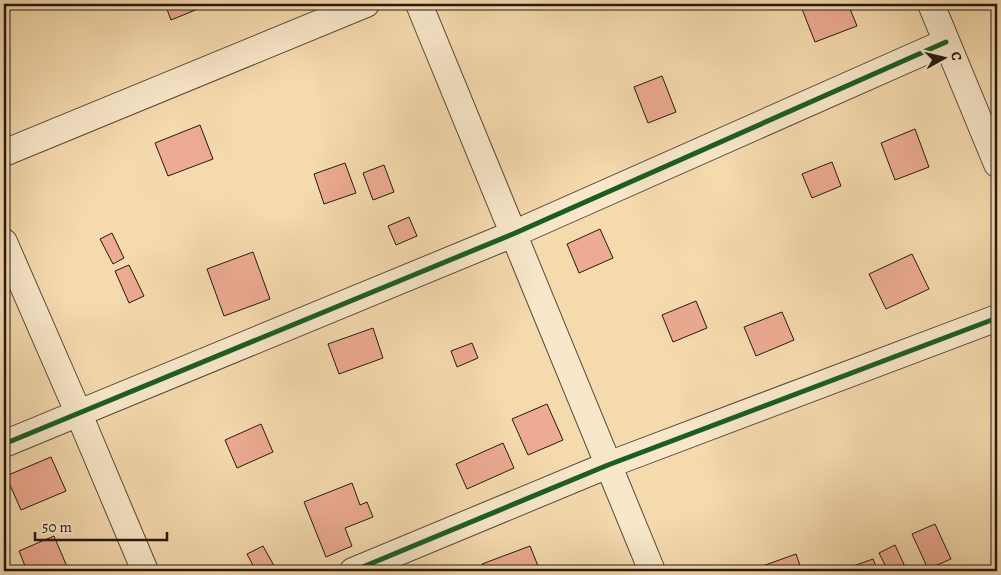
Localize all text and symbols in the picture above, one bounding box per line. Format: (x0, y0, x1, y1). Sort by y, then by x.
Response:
north arrow (918, 32, 968, 82)
text: С (946, 51, 966, 62)
scale bar (35, 510, 168, 542)
text: 50 m (42, 517, 72, 537)

